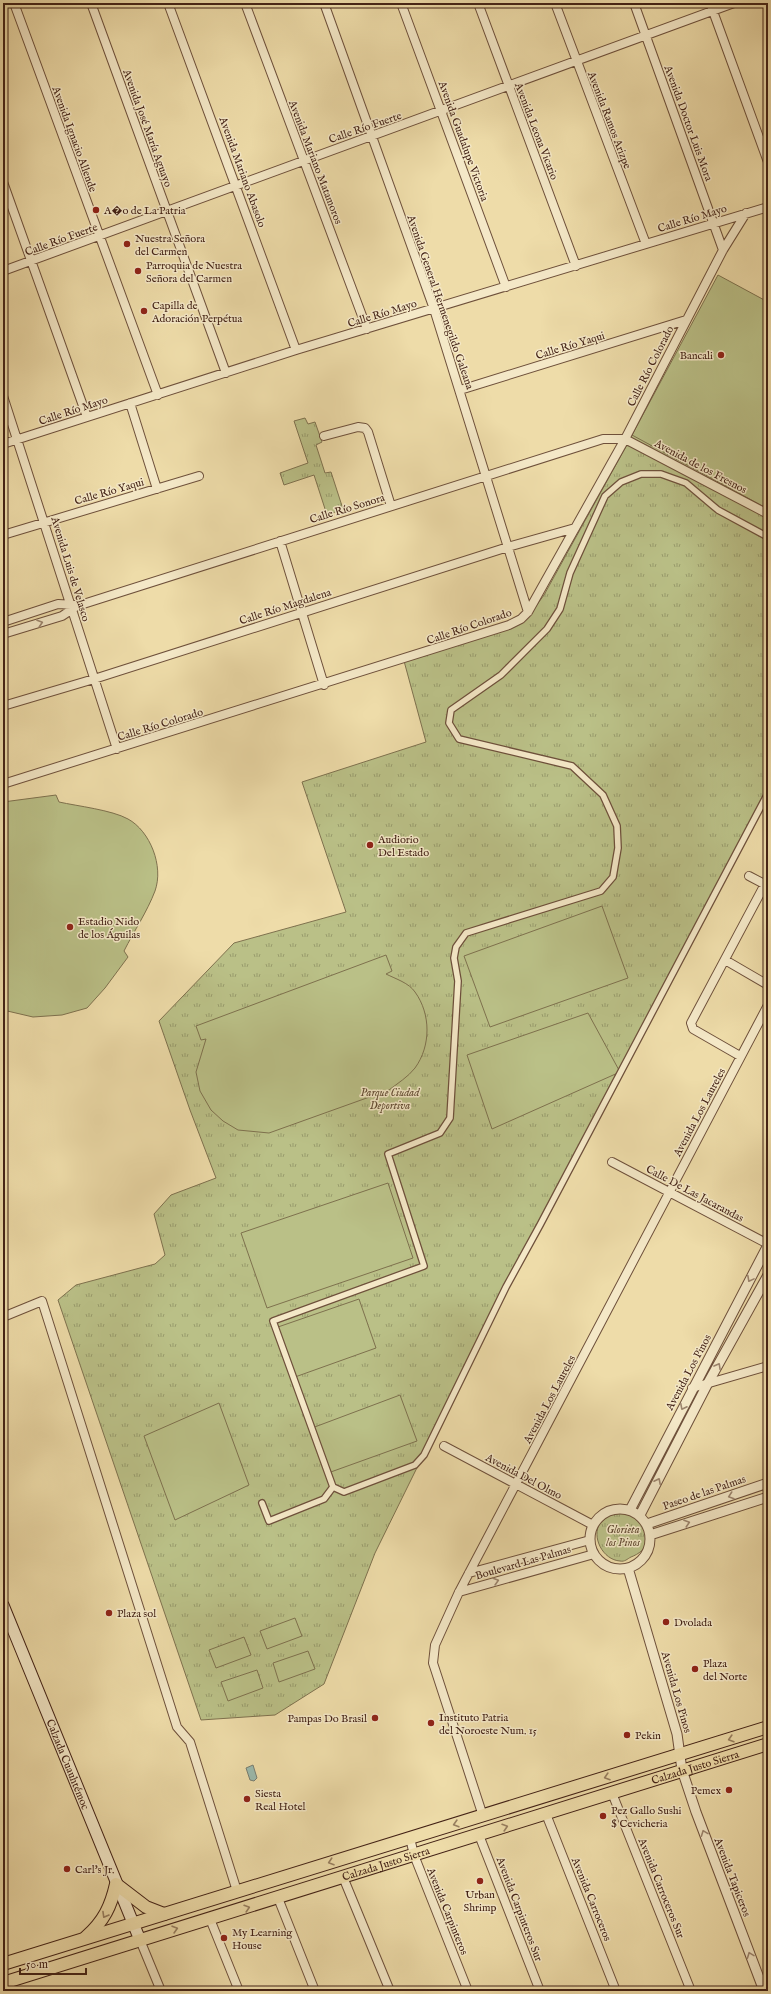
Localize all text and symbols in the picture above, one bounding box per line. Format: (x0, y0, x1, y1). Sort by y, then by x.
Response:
street label: Avenida Doctor Luis Mora (660, 63, 716, 183)
street label: Avenida José María Aguayo (119, 67, 175, 189)
street label: Avenida Ramos Arizpe (584, 69, 634, 171)
street label: Avenida Guadalupe Victoria (434, 78, 491, 204)
street label: Avenida Leona Vicario (511, 80, 561, 182)
street label: Avenida Ignacio Allende (48, 84, 100, 194)
street label: Avenida Mariano Matamoros (285, 97, 345, 226)
street label: Calle Río Fuerte (327, 109, 404, 147)
street label: Avenida Mariano Abasolo (215, 114, 269, 230)
street label: Calle Río Mayo (656, 202, 729, 236)
place label: A�o de La Patria (103, 204, 186, 218)
marker: A�o de La Patria (91, 205, 101, 215)
street label: Avenida General Hermenegildo Galeana (403, 212, 477, 392)
street label: Calle Río Fuerte (23, 220, 99, 260)
place label: Nuestra Señora del Carmen (135, 232, 205, 259)
marker: Nuestra Señora del Carmen (122, 239, 132, 249)
place label: Parroquia de Nuestra Señora del Carmen (146, 259, 242, 286)
marker: Parroquia de Nuestra Señora del Carmen (133, 266, 143, 276)
street label: Calle Río Mayo (346, 297, 419, 331)
place label: Capilla de Adoración Perpétua (151, 299, 243, 326)
marker: Capilla de Adoración Perpétua (139, 306, 149, 316)
street label: Calle Río Colorado (625, 324, 677, 409)
street label: Calle Río Yaqui (534, 329, 607, 363)
place label: Bancali (680, 349, 713, 363)
marker: Bancali (716, 350, 726, 360)
street label: Calle Río Mayo (37, 393, 110, 429)
street label: Avenida de los Fresnos (651, 436, 749, 497)
street label: Calle Río Yaqui (73, 475, 146, 509)
street label: Calle Río Sonora (308, 491, 387, 527)
street label: Avenida Luis de Velasco (47, 514, 93, 623)
street label: Calle Río Magdalena (238, 585, 333, 628)
street label: Calle Río Colorado (425, 606, 514, 648)
one-way arrow (36, 619, 43, 627)
street label: Calle Río Colorado (116, 705, 205, 745)
place label: Audiorio Del Estado (377, 833, 429, 860)
marker: Audiorio Del Estado (365, 840, 375, 850)
place label: Estadio Nido de los Águilas (78, 915, 140, 942)
marker: Estadio Nido de los Águilas (65, 922, 75, 932)
street label: Avenida Los Laureles (670, 1066, 729, 1160)
park label: Parque Ciudad Deportiva (361, 1086, 420, 1113)
street label: Calle De Las Jacarandas (643, 1162, 746, 1226)
one-way arrow (747, 1275, 755, 1282)
street label: Avenida Los Pinos (663, 1332, 715, 1414)
street label: Avenida Los Laureles (520, 1353, 579, 1447)
one-way arrow (714, 1363, 721, 1370)
one-way arrow (680, 1403, 688, 1410)
street label: Avenida Del Olmo (482, 1450, 564, 1503)
street label: Paseo de las Palmas (661, 1472, 748, 1514)
one-way arrow (653, 1478, 661, 1485)
one-way arrow (728, 1491, 735, 1499)
one-way arrow (684, 1519, 691, 1528)
park label: Glorieta los Pinos (606, 1523, 641, 1550)
street label: Boulevard Las Palmas (474, 1543, 573, 1583)
one-way arrow (493, 1577, 500, 1586)
place label: Plaza sol (117, 1607, 156, 1621)
marker: Plaza sol (104, 1608, 114, 1618)
place label: Dvolada (674, 1616, 712, 1630)
marker: Dvolada (661, 1617, 671, 1627)
street label: Avenida Los Pinos (657, 1649, 694, 1735)
place label: Plaza del Norte (703, 1657, 747, 1684)
marker: Plaza del Norte (690, 1664, 700, 1674)
place label: Instituto Patria del Noroeste Num. 15 (439, 1711, 537, 1738)
place label: Pampas Do Brasil (287, 1712, 367, 1726)
marker: Pampas Do Brasil (370, 1713, 380, 1723)
street label: Calzada Cuauhtémoc (42, 1717, 92, 1812)
marker: Instituto Patria del Noroeste Num. 15 (426, 1718, 436, 1728)
place label: Pekin (635, 1729, 661, 1743)
marker: Pekin (622, 1730, 632, 1740)
one-way arrow (727, 1734, 734, 1743)
street label: Calzada Justo Sierra (650, 1747, 741, 1788)
one-way arrow (603, 1772, 610, 1781)
place label: Pemex (691, 1784, 722, 1798)
marker: Pemex (724, 1785, 734, 1795)
place label: Siesta Real Hotel (255, 1787, 306, 1814)
marker: Siesta Real Hotel (242, 1794, 252, 1804)
place label: Pez Gallo Sushi $ Cevicheria (611, 1804, 682, 1831)
marker: Pez Gallo Sushi $ Cevicheria (598, 1811, 608, 1821)
one-way arrow (452, 1819, 459, 1828)
one-way arrow (501, 1823, 508, 1832)
one-way arrow (700, 1830, 708, 1837)
street label: Avenida Carroceros Sur (634, 1835, 688, 1941)
street label: Avenida Tapiceros (710, 1835, 754, 1919)
street label: Calzada Justo Sierra (341, 1844, 432, 1885)
street label: Avenida Carpinteros Sur (492, 1854, 545, 1964)
street label: Avenida Carroceros (568, 1855, 614, 1943)
one-way arrow (328, 1857, 335, 1866)
place label: Carl's Jr. (75, 1863, 114, 1877)
marker: Carl's Jr. (62, 1864, 72, 1874)
street label: Avenida Carpinteros (423, 1865, 471, 1957)
marker: Urban Shrimp (475, 1876, 485, 1886)
place label: Urban Shrimp (464, 1888, 497, 1915)
one-way arrow (243, 1904, 250, 1913)
one-way arrow (103, 1911, 110, 1918)
one-way arrow (172, 1926, 178, 1934)
place label: My Learning House (232, 1926, 293, 1953)
marker: My Learning House (219, 1933, 229, 1943)
scale bar (20, 1950, 86, 1976)
one-way arrow (747, 1951, 755, 1958)
text: 50 m (26, 1957, 48, 1972)

